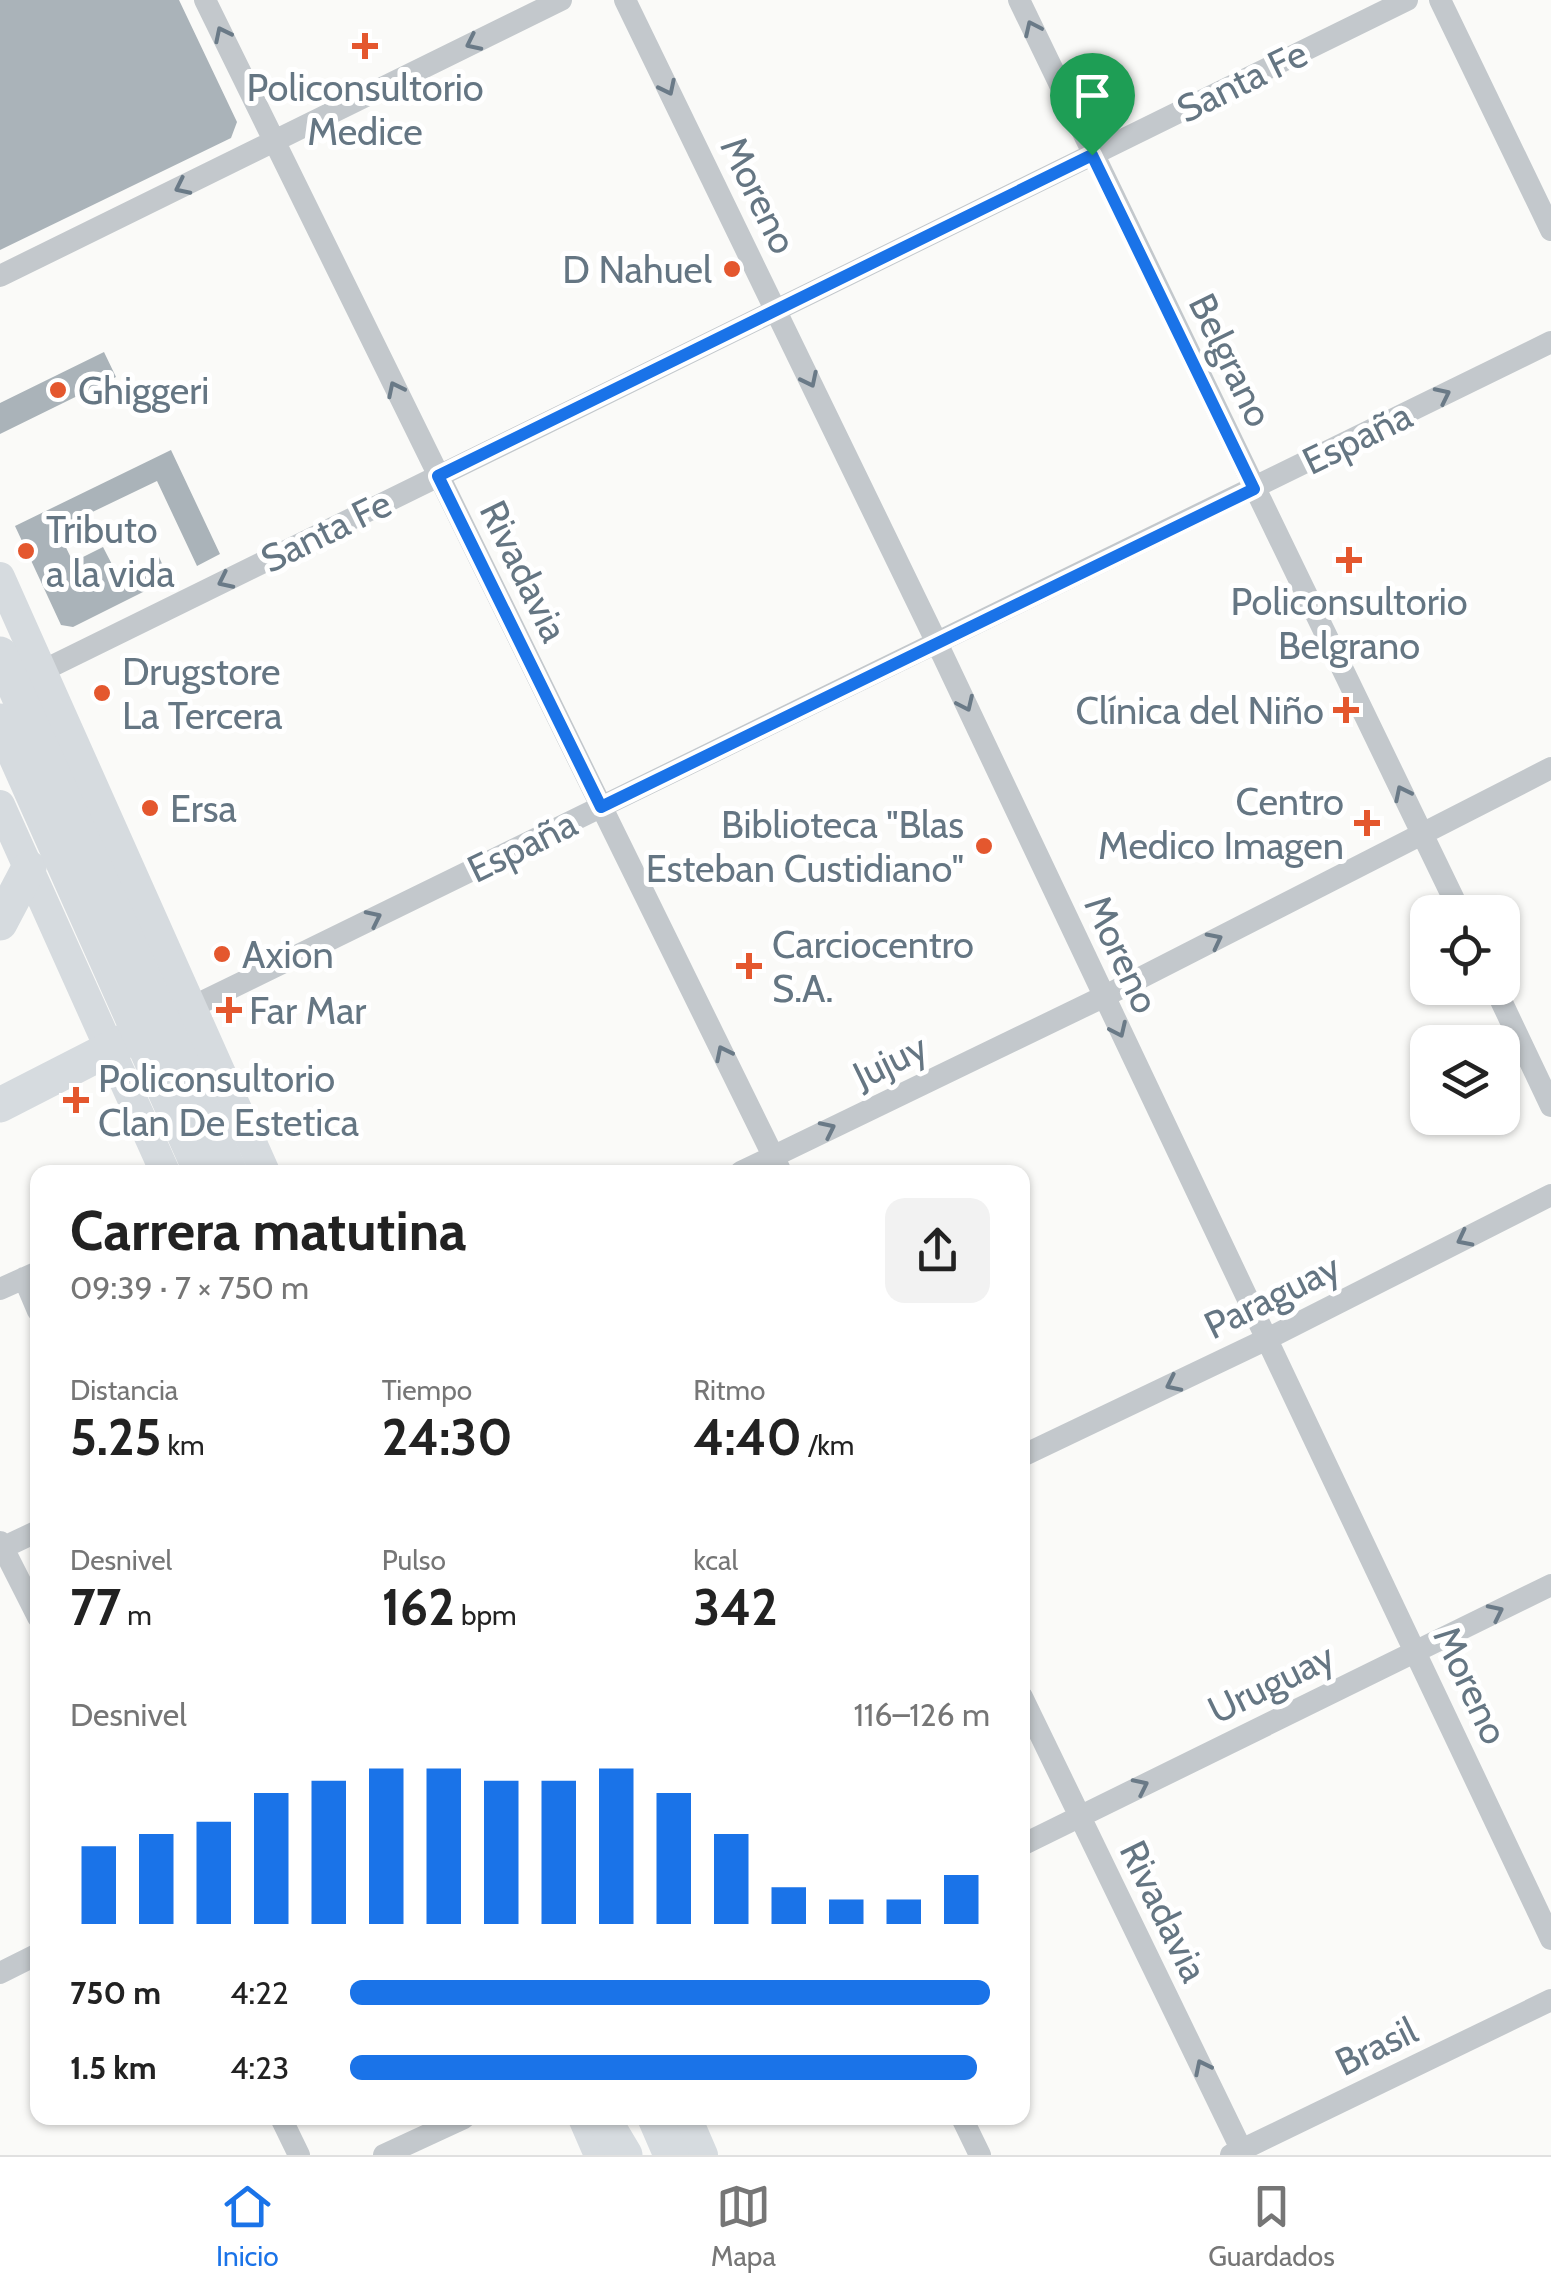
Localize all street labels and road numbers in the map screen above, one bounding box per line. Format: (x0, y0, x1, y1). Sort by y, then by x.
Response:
street label: Santa Fe (1169, 29, 1315, 133)
street label: Moreno (711, 129, 807, 261)
street label: Belgrano (1179, 286, 1283, 434)
street label: España (1295, 392, 1419, 484)
street label: Santa Fe (253, 479, 399, 583)
street label: Rivadavia (470, 493, 578, 649)
street label: España (460, 800, 584, 892)
street label: Moreno (1074, 888, 1170, 1020)
street label: Jujuy (844, 1023, 935, 1099)
street label: Paraguay (1197, 1243, 1347, 1349)
street label: Moreno (1423, 1619, 1519, 1751)
street label: Uruguay (1200, 1632, 1342, 1734)
street label: Rivadavia (1110, 1833, 1218, 1989)
street label: Brasil (1327, 2006, 1425, 2086)

